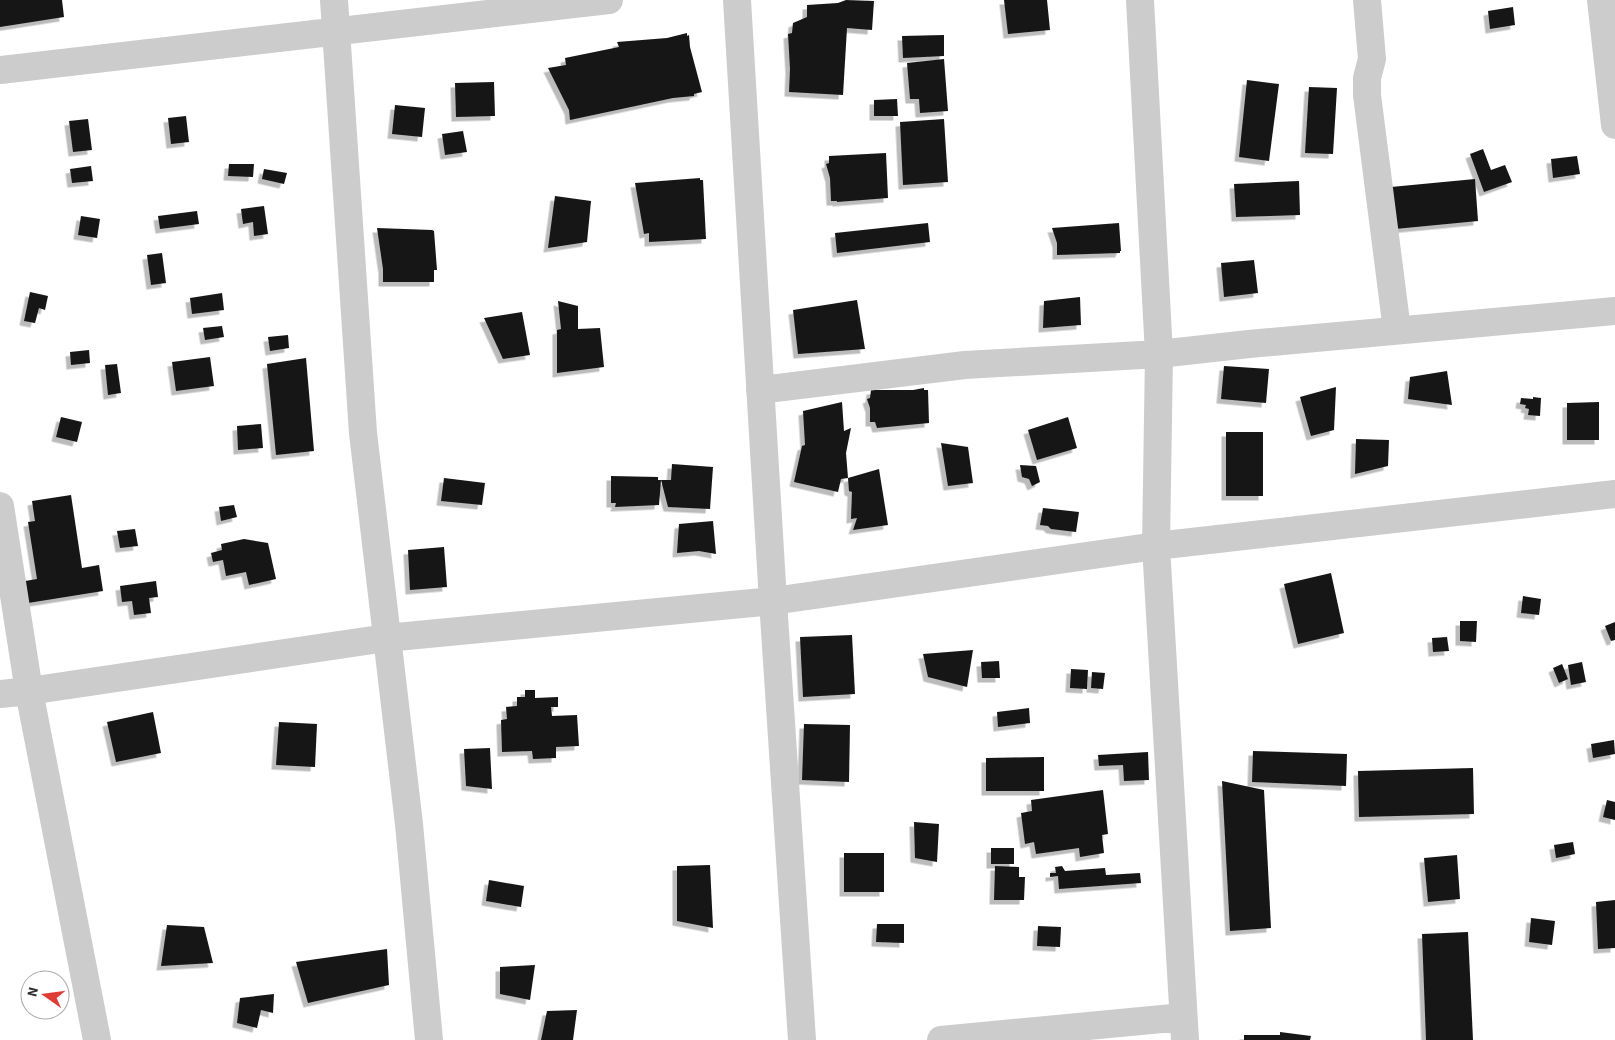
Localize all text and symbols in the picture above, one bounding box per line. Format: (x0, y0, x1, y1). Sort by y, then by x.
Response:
north arrow (20, 970, 70, 1020)
text: N (23, 985, 44, 999)

